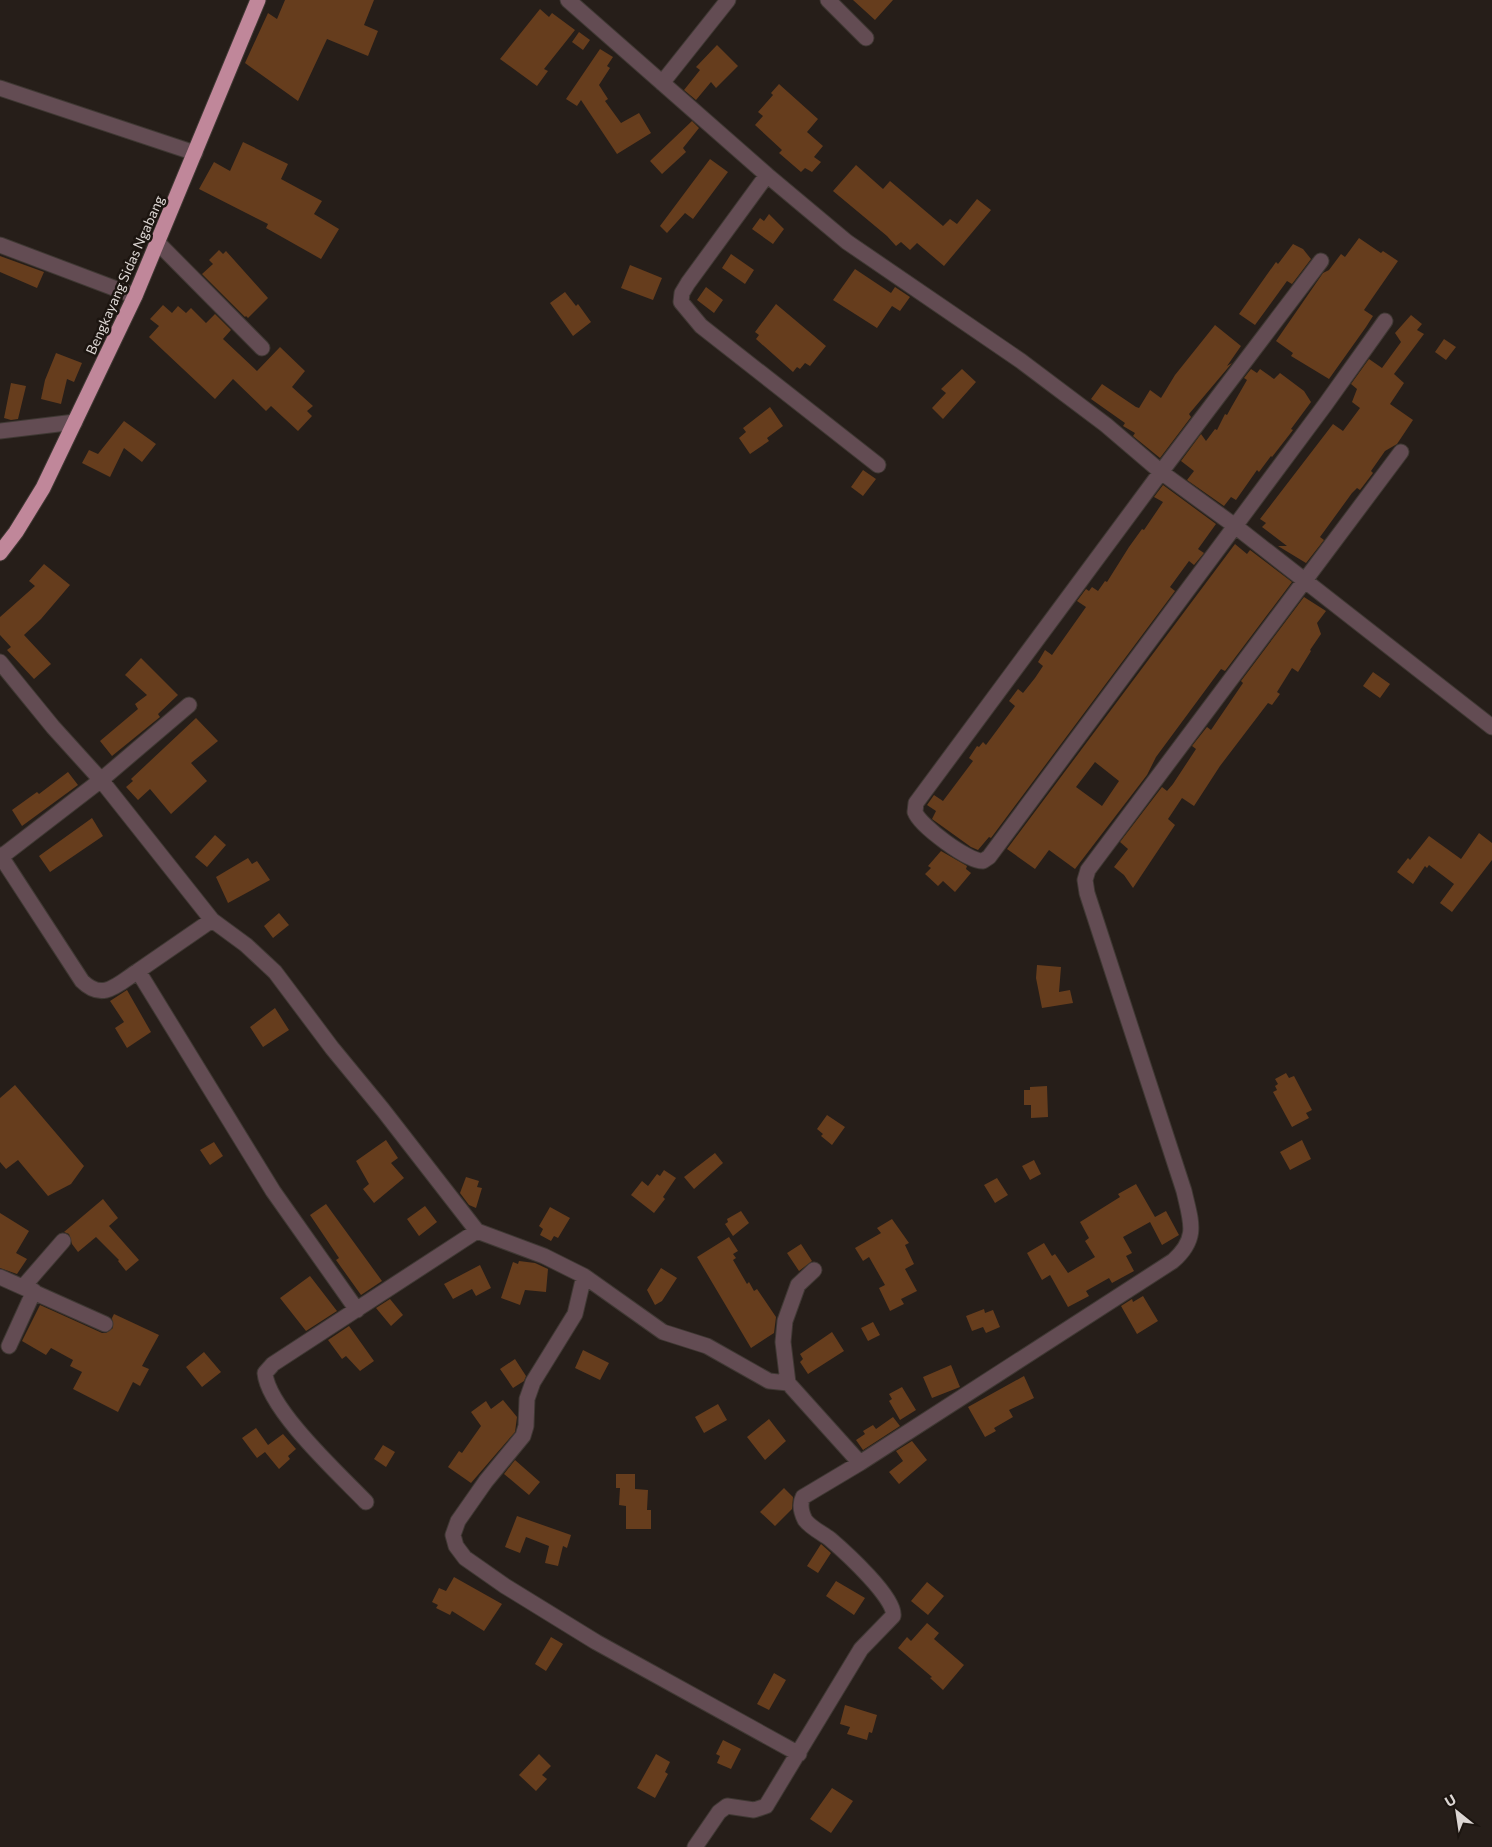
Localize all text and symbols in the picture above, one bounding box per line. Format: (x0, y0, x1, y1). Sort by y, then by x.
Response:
street label: Bengkayang Sidas Ngabang (82, 192, 168, 357)
north arrow (1432, 1787, 1482, 1837)
text: U (1442, 1790, 1459, 1810)

